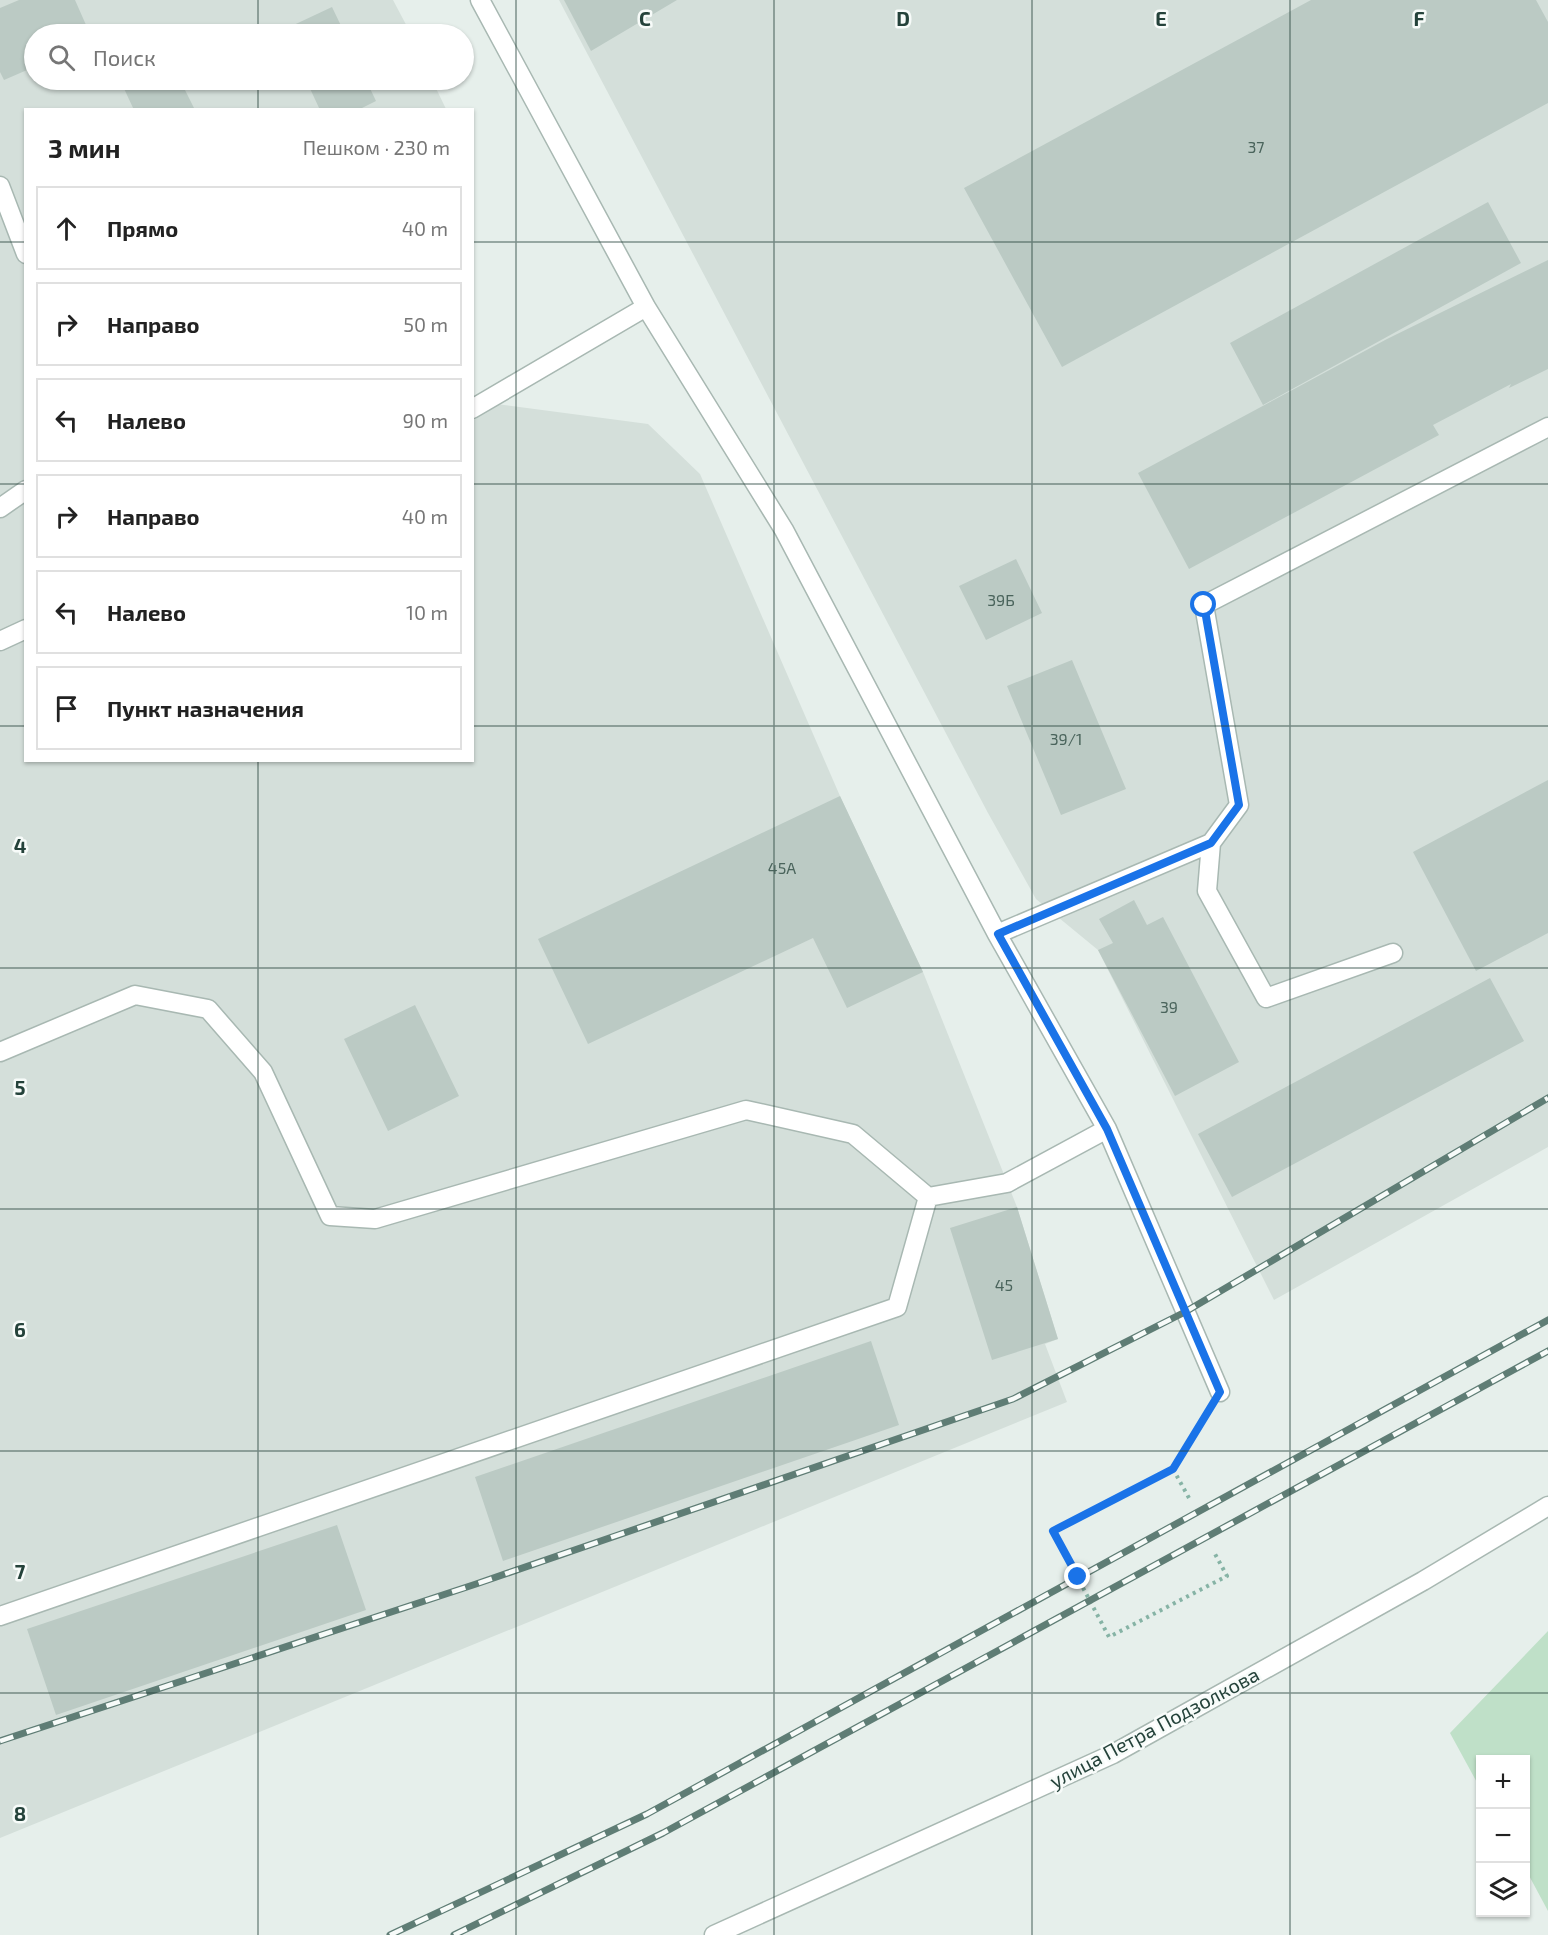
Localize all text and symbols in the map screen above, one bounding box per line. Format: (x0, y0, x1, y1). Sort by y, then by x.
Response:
text: C (639, 6, 651, 30)
text: D (896, 6, 910, 30)
text: E (1155, 6, 1167, 30)
text: F (1413, 6, 1425, 30)
search box (24, 24, 474, 90)
icon: search (45, 41, 78, 74)
text: Поиск (93, 44, 156, 70)
text: 3 мин (48, 132, 120, 163)
text: Пешком · 230 m (303, 135, 450, 159)
house number: 37 (1247, 137, 1265, 156)
icon: ahead (50, 212, 83, 245)
text: Прямо (107, 215, 178, 241)
text: 40 m (402, 216, 448, 240)
icon: right (50, 308, 83, 341)
text: Направо (107, 311, 200, 337)
text: 50 m (403, 312, 448, 336)
icon: left (50, 404, 83, 437)
text: Налево (107, 407, 186, 433)
text: 90 m (403, 408, 448, 432)
icon: right (50, 500, 83, 533)
text: Направо (107, 503, 200, 529)
text: 40 m (402, 504, 448, 528)
house number: 39Б (987, 590, 1015, 609)
route start (1190, 591, 1216, 617)
icon: left (50, 596, 83, 629)
text: Налево (107, 599, 186, 625)
text: 10 m (406, 600, 448, 624)
icon: arrive (50, 692, 83, 725)
text: Пункт назначения (107, 695, 304, 721)
house number: 39/1 (1050, 729, 1082, 748)
text: 4 (14, 833, 27, 857)
house number: 45А (768, 858, 796, 877)
house number: 39 (1160, 997, 1178, 1016)
text: 5 (14, 1075, 26, 1099)
house number: 45 (995, 1275, 1013, 1294)
text: 6 (14, 1317, 26, 1341)
text: 7 (15, 1559, 26, 1583)
route end (1064, 1563, 1090, 1589)
street label: улица Петра Подзолкова (1045, 1661, 1263, 1793)
map controls (1476, 1755, 1530, 1917)
button: + (1476, 1755, 1530, 1809)
text: 8 (14, 1801, 26, 1825)
button: − (1476, 1809, 1530, 1863)
button: layers (1476, 1863, 1530, 1917)

